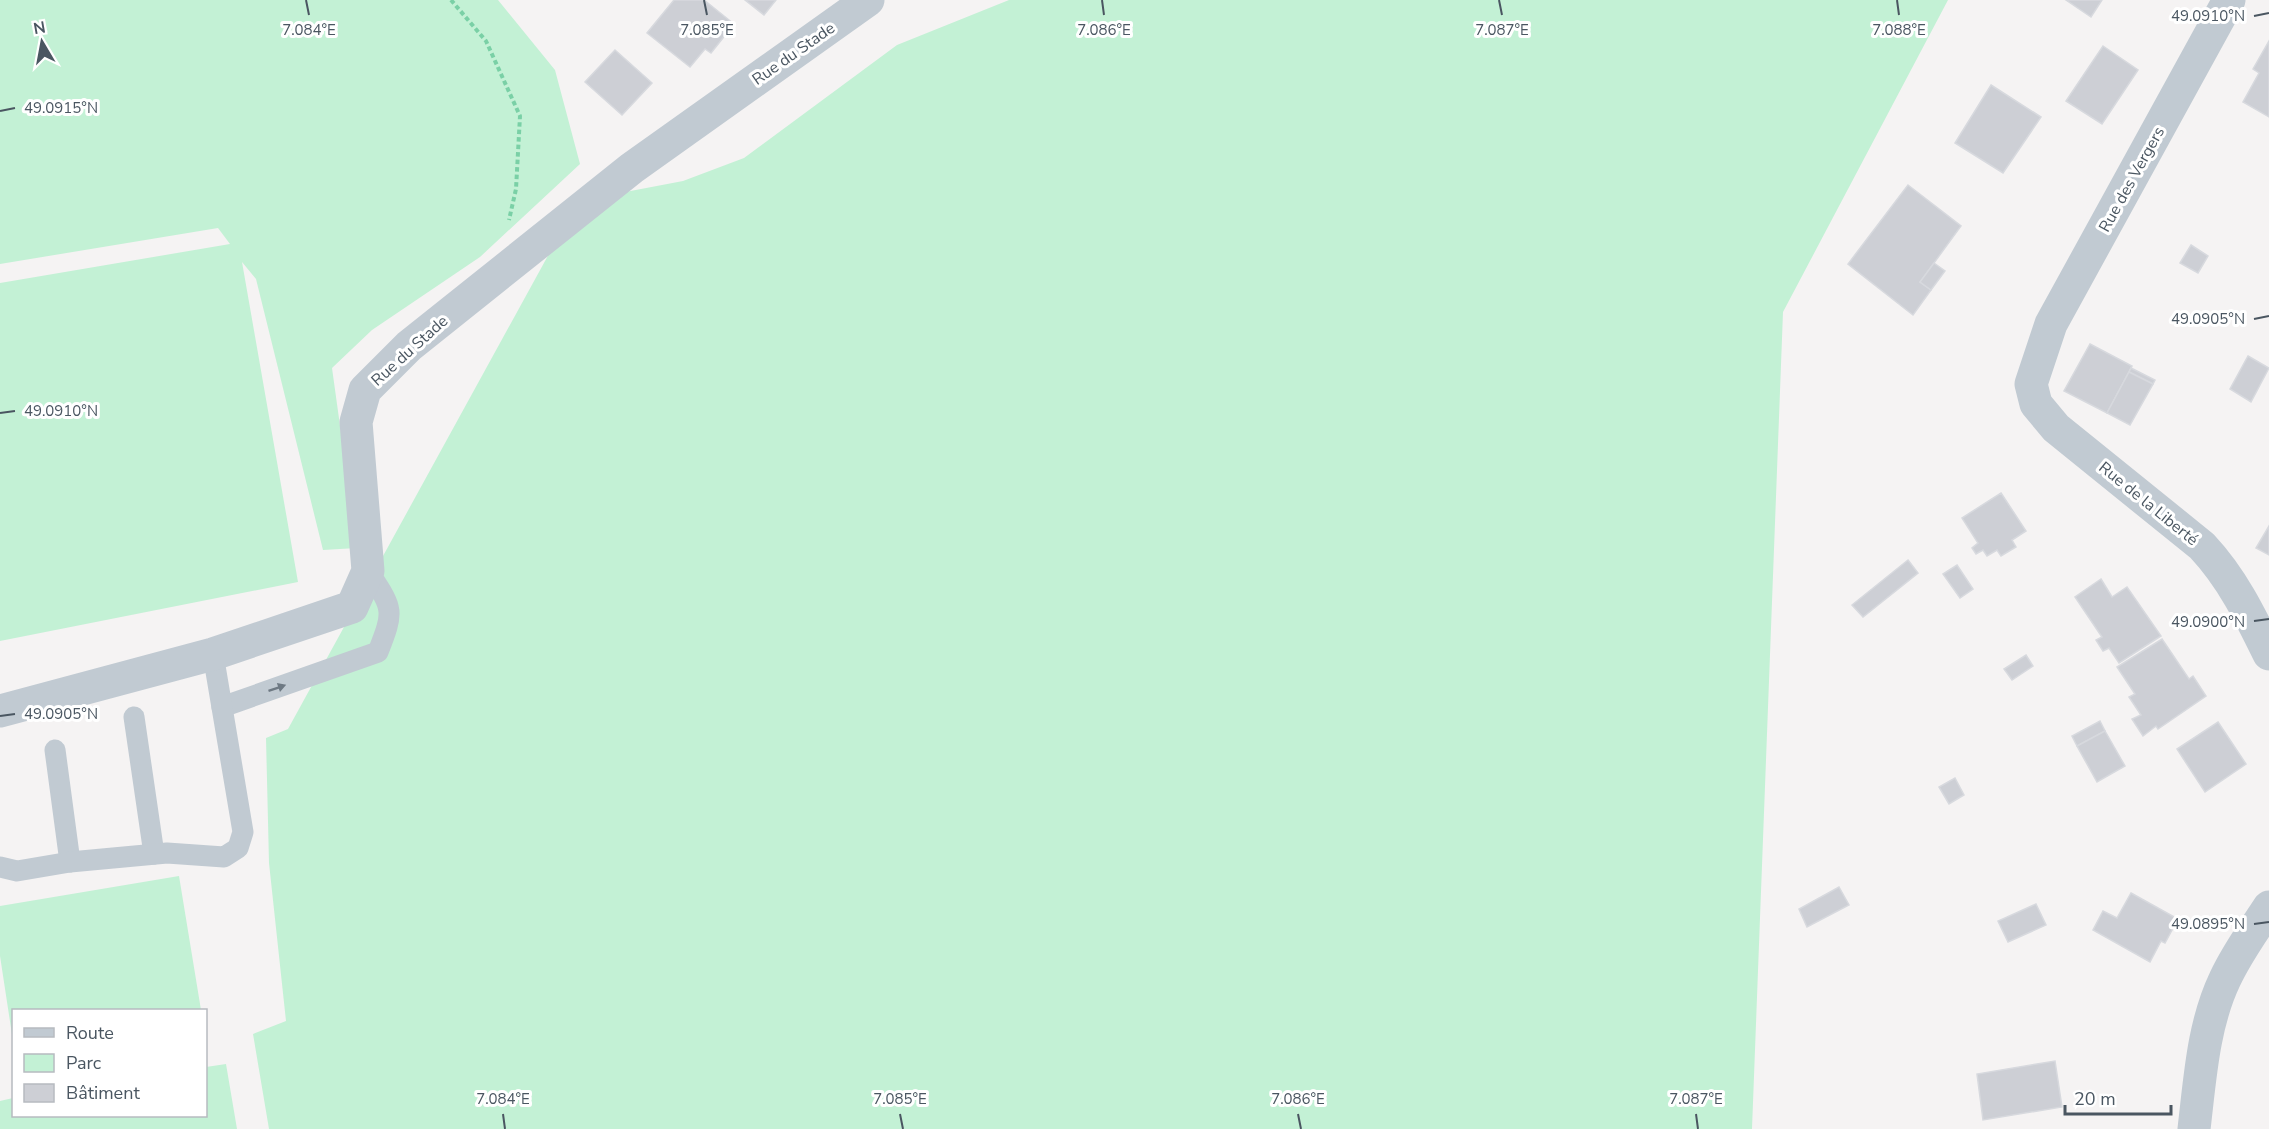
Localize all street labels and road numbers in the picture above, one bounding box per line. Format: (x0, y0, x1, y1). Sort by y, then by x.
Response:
street label: Rue du Stade (748, 17, 839, 90)
street label: Rue des Vergers (2094, 123, 2170, 236)
street label: Rue du Stade (366, 310, 453, 391)
street label: Rue de la Liberté (2094, 457, 2203, 551)

